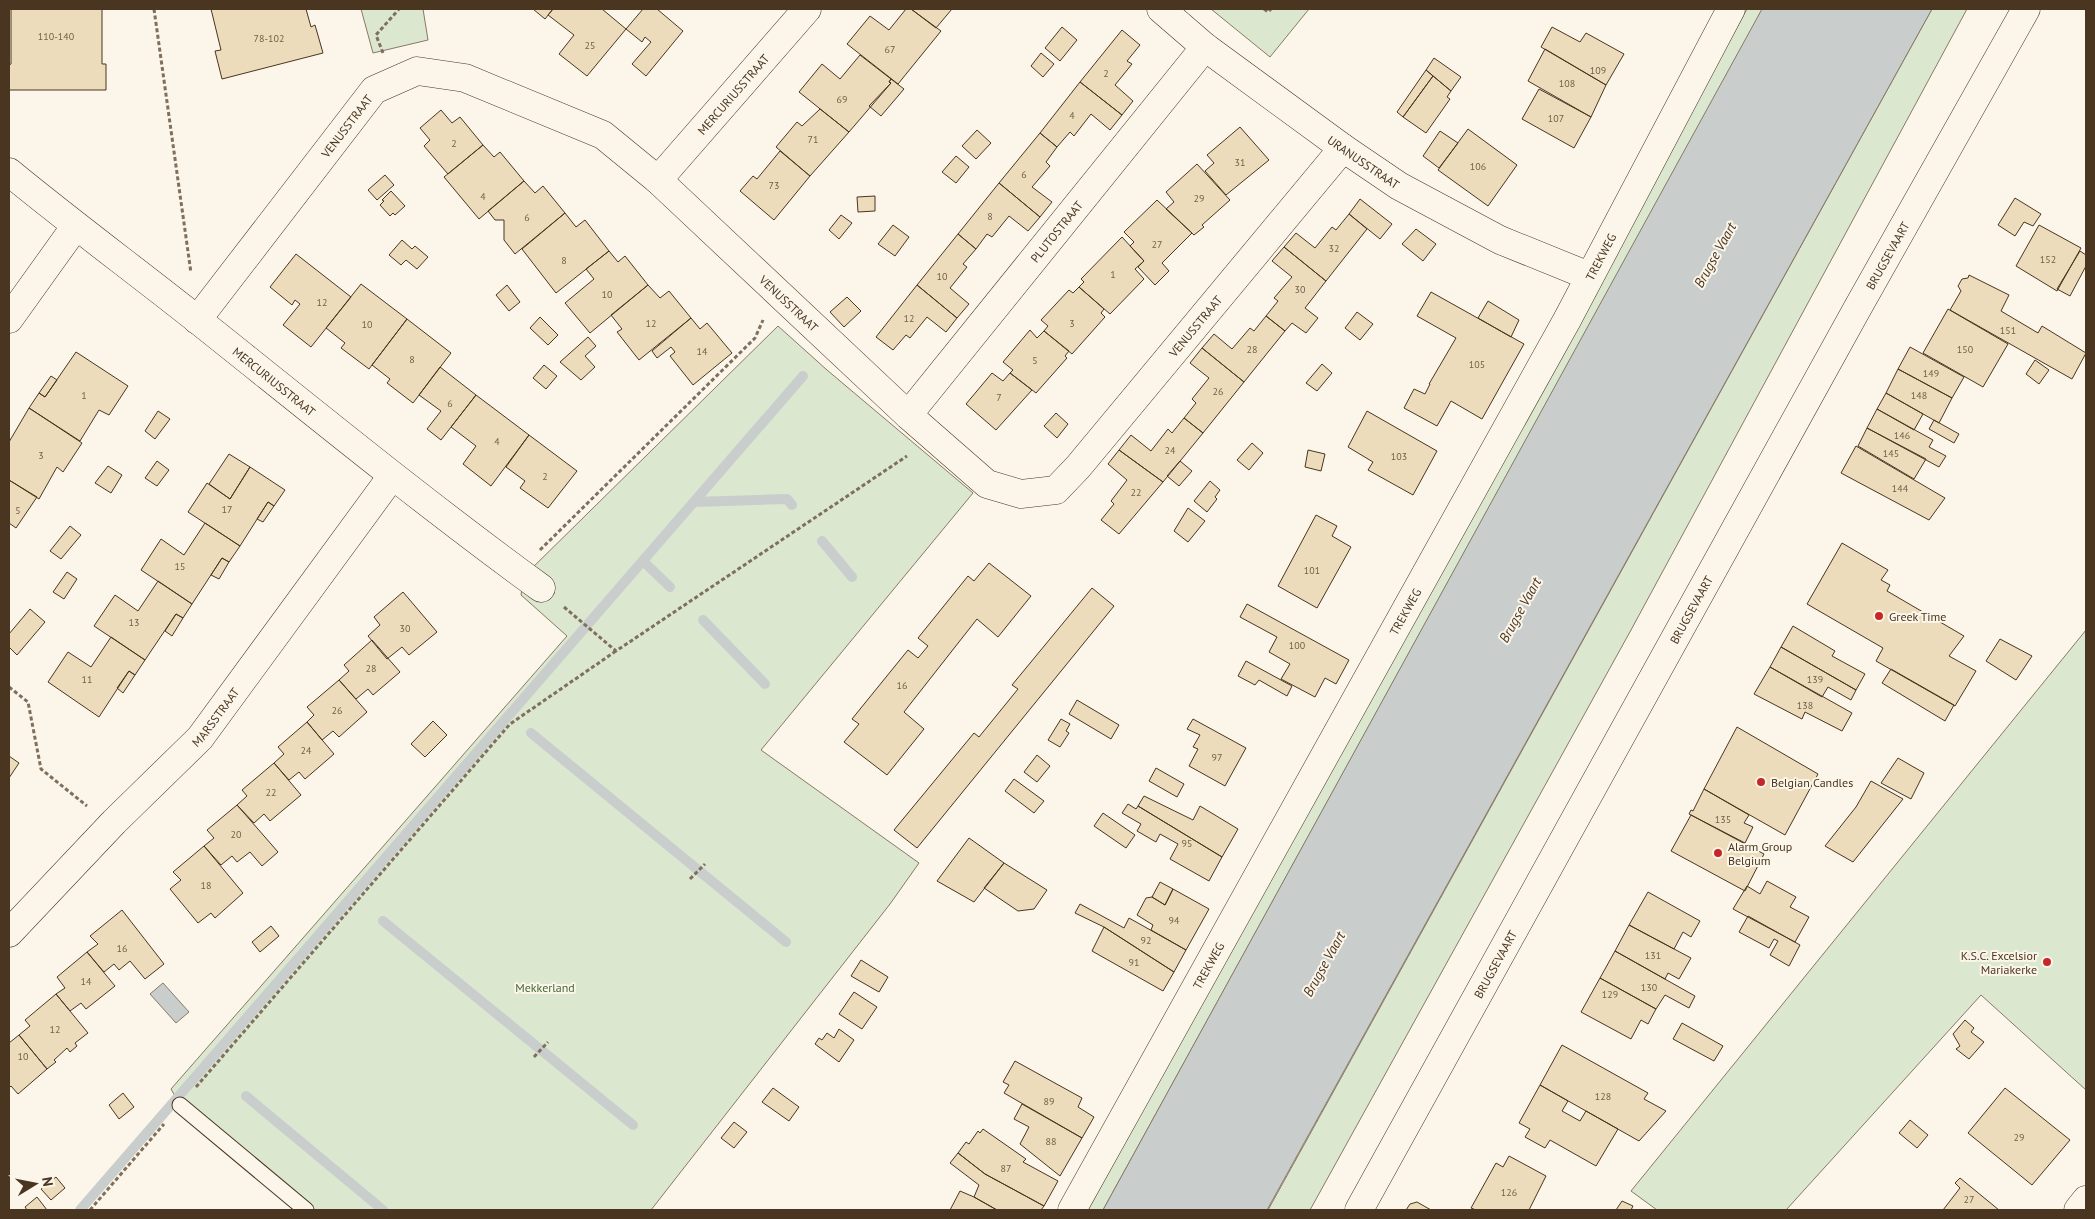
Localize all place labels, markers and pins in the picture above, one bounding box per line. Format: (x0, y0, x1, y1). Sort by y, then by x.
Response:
place label: Greek Time (1889, 609, 1946, 624)
marker: Greek Time (1873, 610, 1885, 622)
place label: Belgian Candles (1771, 775, 1853, 790)
marker: Belgian Candles (1755, 776, 1767, 788)
place label: Alarm Group Belgium (1728, 839, 1792, 868)
marker: Alarm Group Belgium (1712, 847, 1724, 859)
place label: K.S.C. Excelsior Mariakerke (1961, 948, 2037, 977)
marker: K.S.C. Excelsior Mariakerke (2041, 956, 2053, 968)

